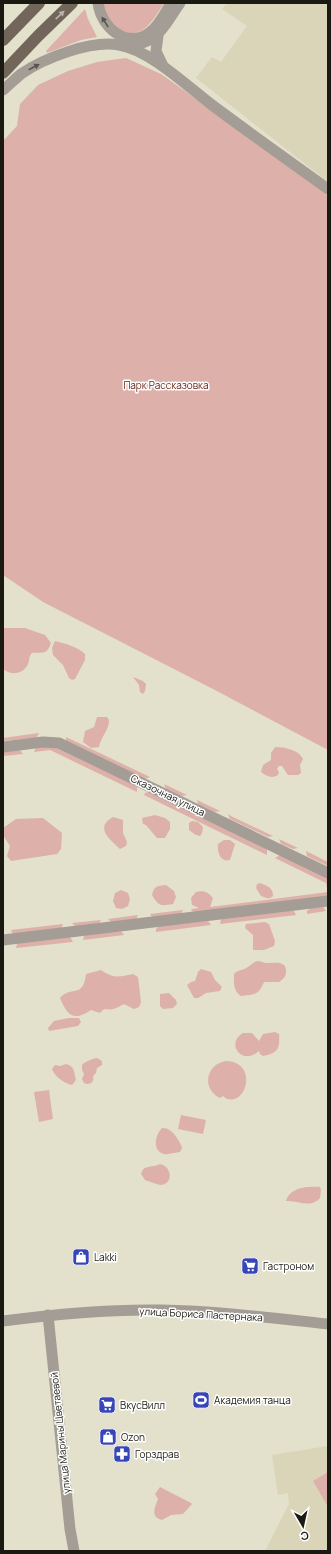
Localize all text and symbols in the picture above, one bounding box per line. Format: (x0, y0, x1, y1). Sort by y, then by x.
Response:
one-way arrow (55, 11, 64, 20)
one-way arrow (101, 17, 109, 27)
one-way arrow (28, 64, 40, 70)
park label: Парк Рассказовка (123, 378, 209, 392)
street label: Сказочная улица (128, 771, 208, 819)
shop icon: Lakki (71, 1247, 91, 1267)
place label: Lakki (94, 1250, 117, 1264)
supermarket icon: Гастроном (240, 1256, 260, 1276)
place label: Гастроном (263, 1259, 314, 1273)
street label: улица Бориса Пастернака (139, 1304, 263, 1324)
street label: улица Марины Цветаевой (47, 1372, 73, 1494)
sports icon: Академия танца (191, 1390, 211, 1410)
place label: Академия танца (214, 1393, 291, 1407)
supermarket icon: ВкусВилл (97, 1395, 117, 1415)
place label: ВкусВилл (120, 1398, 165, 1412)
shop icon: Ozon (98, 1427, 118, 1447)
place label: Ozon (121, 1430, 145, 1444)
pharmacy icon: Горздрав (112, 1444, 132, 1464)
place label: Горздрав (135, 1447, 180, 1461)
north arrow (283, 1506, 323, 1546)
text: С (299, 1528, 310, 1544)

